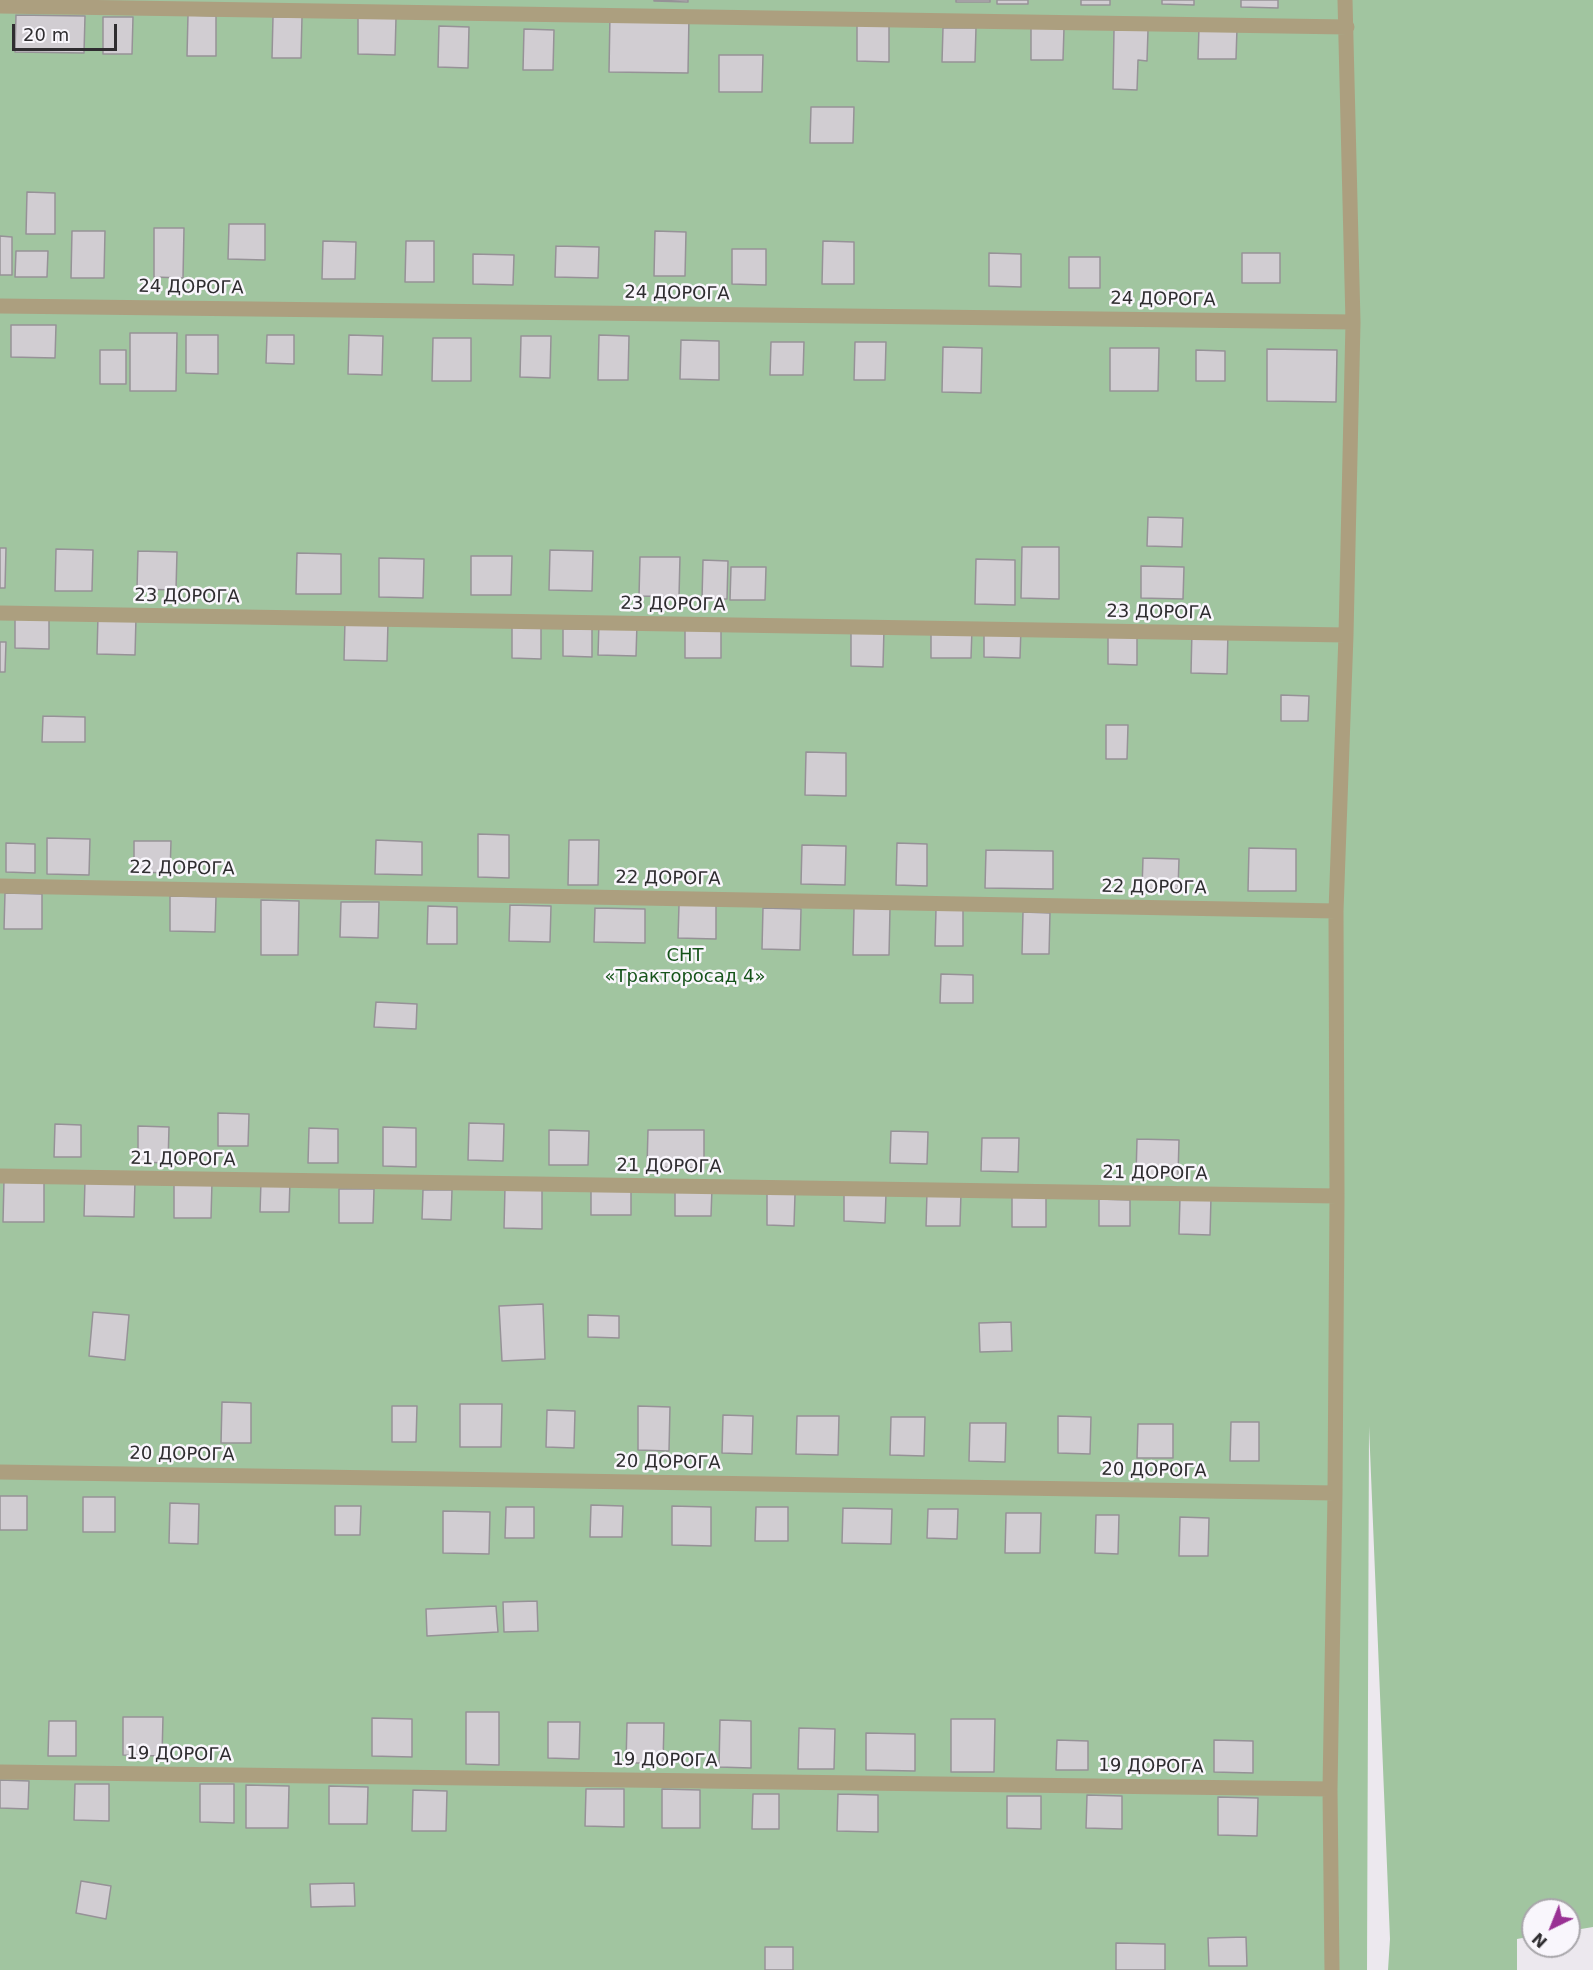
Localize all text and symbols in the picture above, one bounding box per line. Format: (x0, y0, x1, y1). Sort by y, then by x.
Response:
scale bar (15, 12, 120, 50)
text: 20 m (23, 24, 69, 45)
street label: 24 ДОРОГА (138, 276, 244, 300)
street label: 24 ДОРОГА (624, 282, 730, 306)
street label: 24 ДОРОГА (1110, 288, 1216, 312)
street label: 23 ДОРОГА (134, 585, 240, 609)
street label: 23 ДОРОГА (620, 593, 726, 617)
street label: 23 ДОРОГА (1106, 601, 1212, 625)
street label: 22 ДОРОГА (129, 857, 235, 881)
street label: 22 ДОРОГА (615, 867, 721, 891)
street label: 22 ДОРОГА (1101, 876, 1207, 900)
park label: СНТ «Тракторосад 4» (605, 945, 765, 988)
street label: 21 ДОРОГА (130, 1148, 236, 1172)
street label: 21 ДОРОГА (616, 1155, 722, 1179)
street label: 21 ДОРОГА (1102, 1162, 1208, 1186)
street label: 20 ДОРОГА (129, 1443, 235, 1467)
street label: 20 ДОРОГА (615, 1451, 721, 1475)
street label: 20 ДОРОГА (1101, 1459, 1207, 1483)
street label: 19 ДОРОГА (126, 1743, 232, 1767)
street label: 19 ДОРОГА (612, 1749, 718, 1773)
street label: 19 ДОРОГА (1098, 1755, 1204, 1779)
north arrow (1521, 1898, 1581, 1958)
text: N (1528, 1929, 1551, 1952)

